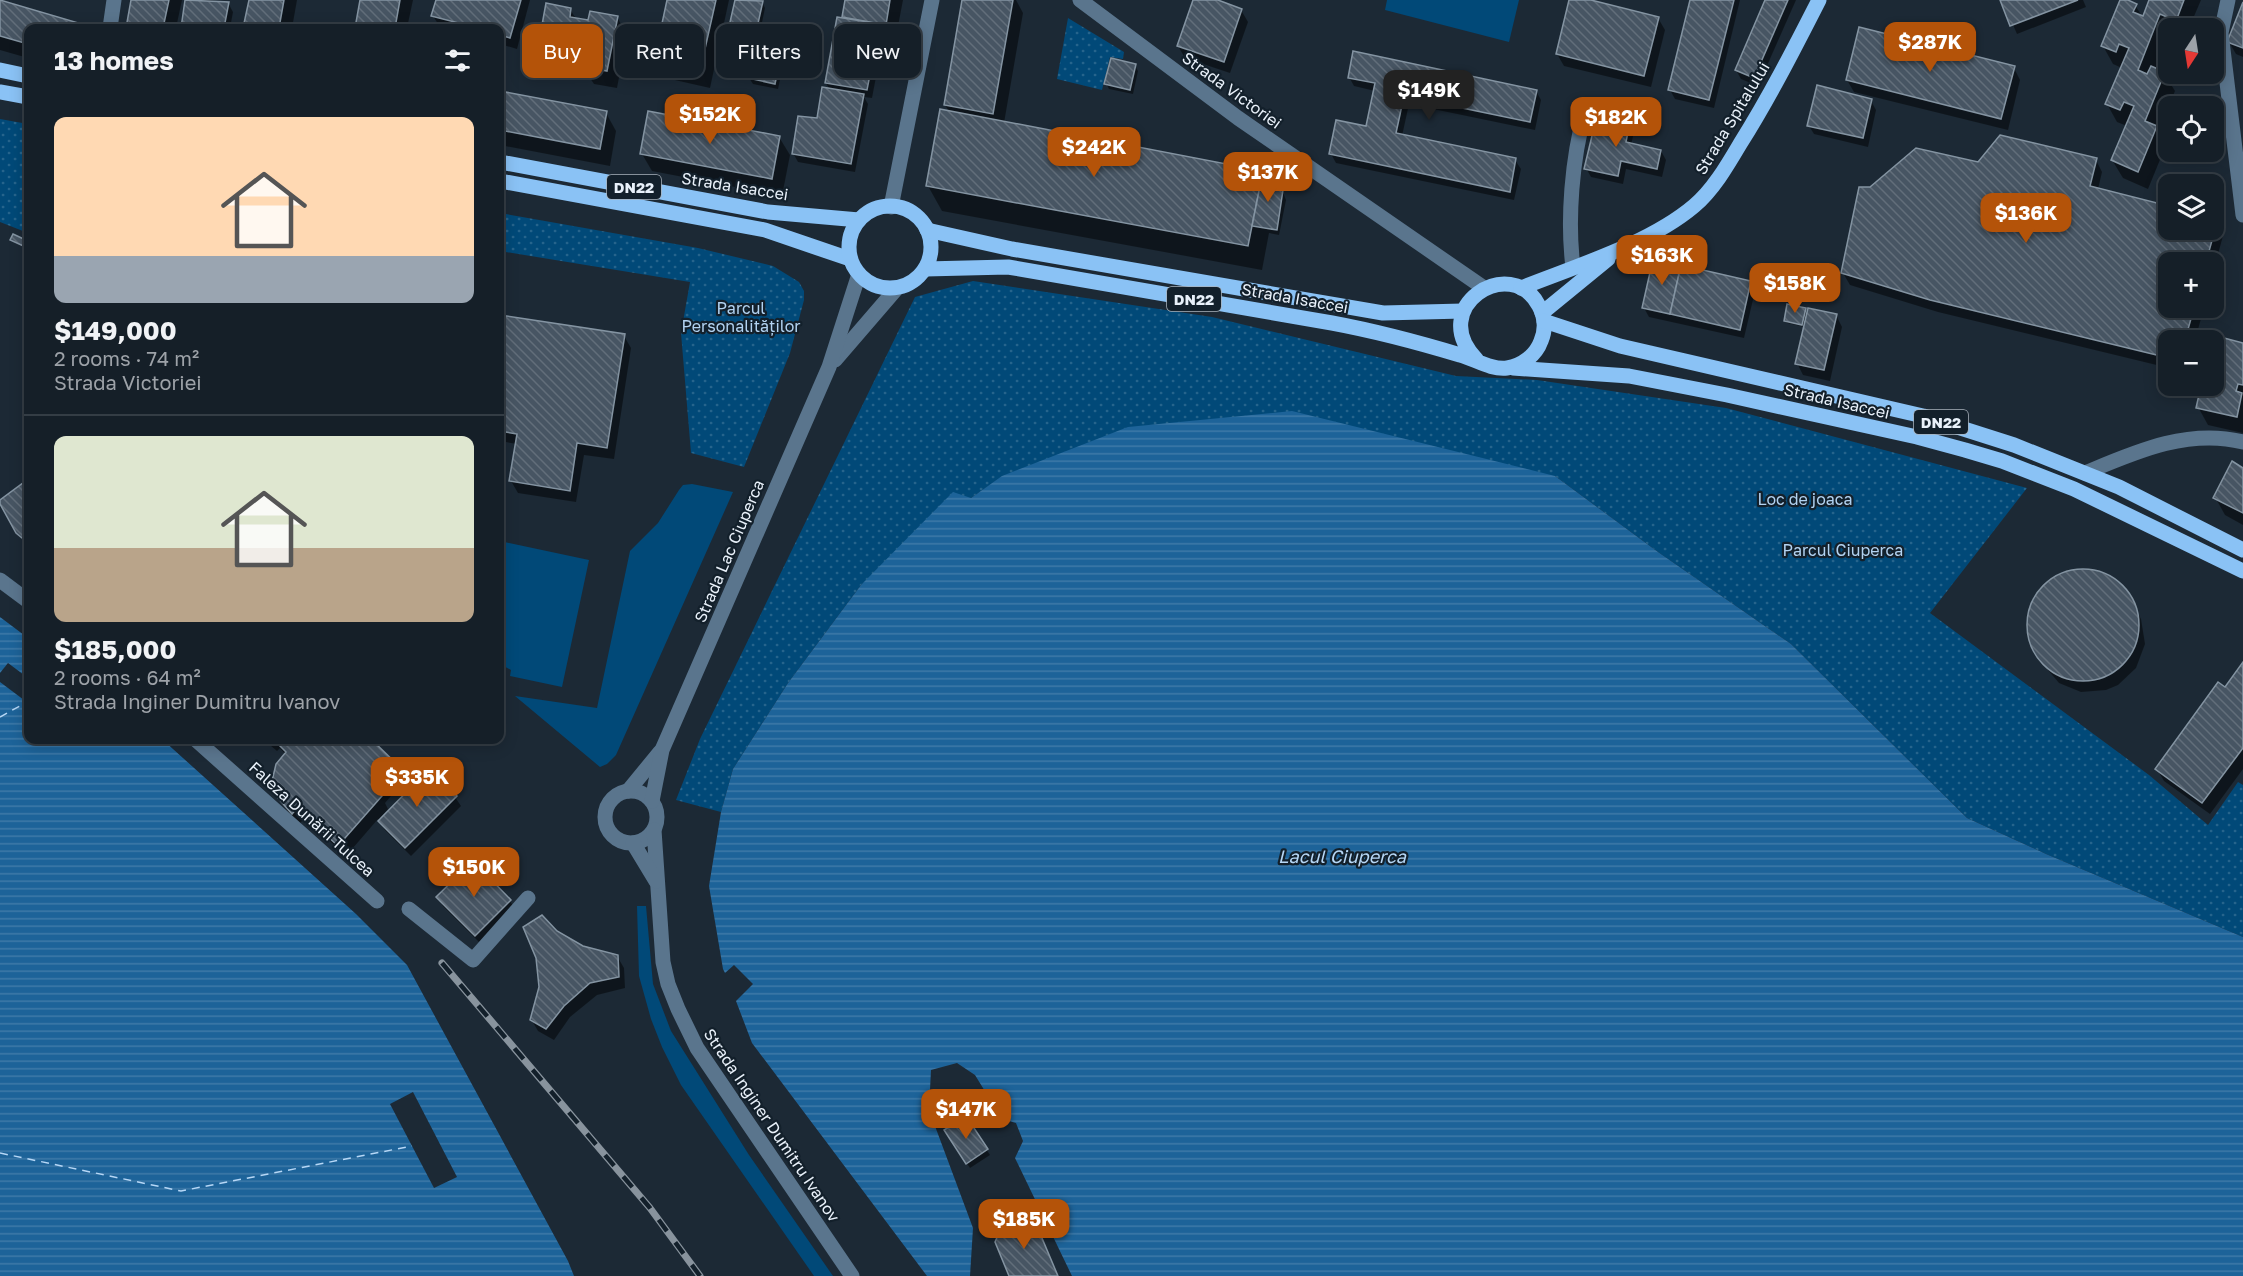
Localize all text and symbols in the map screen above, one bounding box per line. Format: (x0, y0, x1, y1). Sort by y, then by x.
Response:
north arrow (2158, 18, 2224, 84)
map controls (2158, 18, 2224, 396)
pin: $287K (1888, 22, 1972, 73)
chip: Buy (522, 24, 603, 78)
chip: Rent (615, 24, 704, 78)
chip: Filters (716, 24, 822, 78)
chip: New (834, 24, 921, 78)
text: $287K (1898, 29, 1962, 53)
icon: filters (441, 44, 474, 77)
text: 13 homes (54, 45, 174, 76)
street label: Strada Victoriei (1178, 47, 1286, 133)
street label: Strada Spitalului (1690, 58, 1774, 178)
pin: $149K (1387, 70, 1471, 121)
text: $149K (1397, 77, 1461, 101)
pin: $152K (668, 94, 752, 145)
button: locate (2158, 96, 2224, 162)
pin: $182K (1574, 97, 1658, 148)
text: $152K (679, 101, 741, 125)
text: $182K (1584, 104, 1648, 128)
pin: $242K (1052, 127, 1136, 178)
text: $242K (1062, 134, 1126, 158)
pin: $137K (1226, 152, 1310, 203)
icon: home (210, 156, 318, 264)
text: $137K (1237, 159, 1299, 183)
street label: Strada Isaccei (680, 168, 790, 204)
button: layers (2158, 174, 2224, 240)
road number: DN22 (607, 175, 661, 199)
pin: $136K (1984, 193, 2068, 244)
text: $136K (1994, 200, 2058, 224)
pin: $163K (1620, 235, 1704, 286)
text: $163K (1630, 242, 1694, 266)
button: + (2158, 252, 2224, 318)
pin: $158K (1753, 263, 1837, 314)
text: $158K (1763, 270, 1827, 294)
street label: Strada Isaccei (1240, 279, 1350, 317)
road number: DN22 (1167, 287, 1221, 311)
park label: Parcul Personalităților (681, 298, 801, 336)
text: $149,000 (54, 315, 177, 346)
button: − (2158, 330, 2224, 396)
text: 2 rooms · 74 m² (54, 346, 199, 370)
text: Strada Victoriei (54, 370, 202, 394)
street label: Strada Isaccei (1782, 379, 1892, 423)
road number: DN22 (1914, 410, 1968, 434)
icon: home (210, 475, 318, 583)
street label: Strada Lac Ciuperca (690, 477, 768, 625)
park label: Loc de joaca (1757, 489, 1853, 509)
park label: Parcul Ciuperca (1783, 540, 1903, 560)
text: $185,000 (54, 634, 176, 665)
text: 2 rooms · 64 m² (54, 665, 201, 689)
text: Strada Inginer Dumitru Ivanov (54, 689, 340, 713)
street label: Faleza Dunării Tulcea (245, 757, 379, 881)
pin: $335K (375, 757, 459, 808)
text: $335K (385, 764, 449, 788)
water label: Lacul Ciuperca (1278, 845, 1407, 867)
pin: $150K (432, 847, 516, 898)
text: $150K (442, 854, 506, 878)
street label: Strada Inginer Dumitru Ivanov (700, 1025, 844, 1226)
pin: $147K (924, 1089, 1008, 1140)
text: $147K (935, 1096, 997, 1120)
pin: $185K (982, 1199, 1066, 1250)
text: $185K (992, 1206, 1056, 1230)

